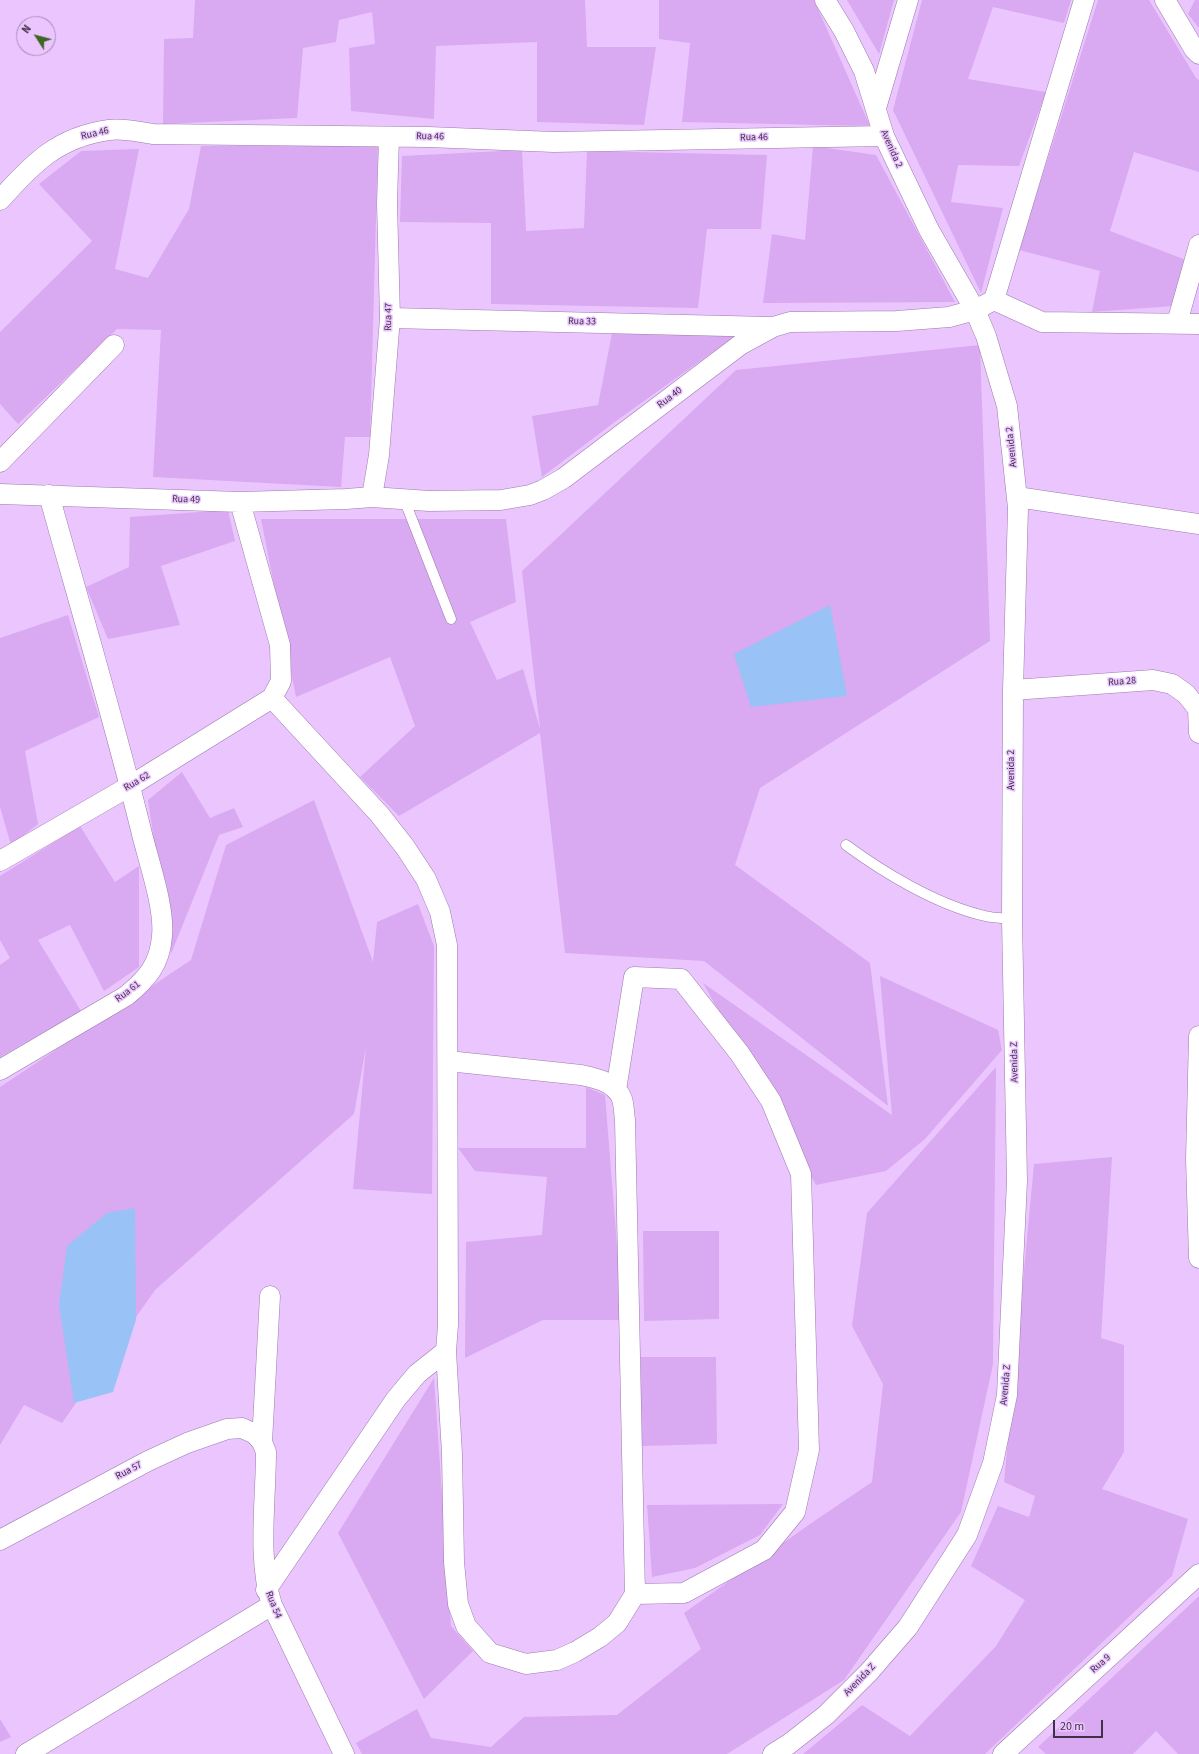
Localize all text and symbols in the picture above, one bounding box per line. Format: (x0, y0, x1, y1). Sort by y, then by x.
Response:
north arrow (16, 16, 56, 56)
text: N (18, 22, 35, 37)
street label: Rua 46 (80, 125, 110, 143)
street label: Avenida 2 (877, 128, 905, 170)
street label: Rua 46 (416, 131, 444, 143)
street label: Rua 46 (740, 132, 768, 144)
street label: Rua 47 (383, 303, 395, 331)
street label: Rua 33 (568, 316, 596, 328)
street label: Rua 40 (655, 385, 685, 411)
street label: Avenida 2 (1004, 426, 1020, 468)
street label: Rua 49 (172, 494, 200, 506)
street label: Rua 28 (1108, 675, 1136, 689)
street label: Avenida 2 (1006, 750, 1018, 790)
street label: Rua 62 (122, 770, 152, 794)
street label: Rua 61 (113, 979, 143, 1005)
street label: Avenida Z (1009, 1041, 1021, 1083)
street label: Avenida Z (998, 1364, 1014, 1406)
street label: Rua 57 (114, 1459, 144, 1483)
street label: Rua 54 (262, 1590, 284, 1620)
street label: Rua 9 (1088, 1652, 1114, 1676)
street label: Avenida Z (841, 1661, 879, 1699)
scale bar (1055, 1712, 1105, 1738)
text: 20 m (1060, 1718, 1084, 1735)

